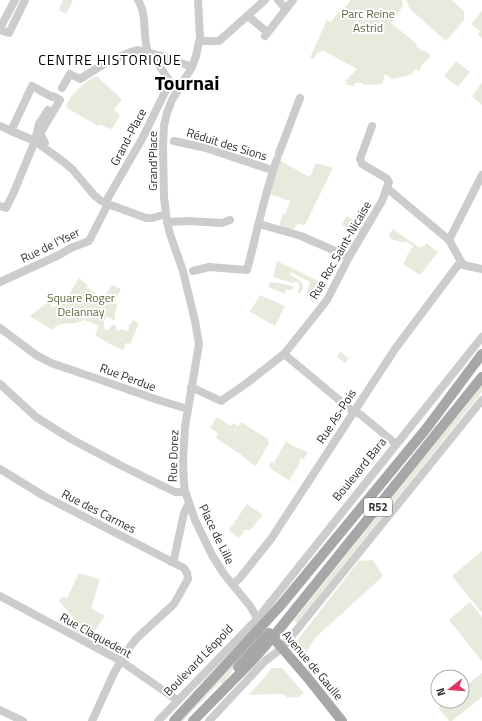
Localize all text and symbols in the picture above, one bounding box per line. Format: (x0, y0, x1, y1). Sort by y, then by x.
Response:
park label: Parc Reine Astrid (341, 4, 395, 37)
district label: CENTRE HISTORIQUE (38, 49, 182, 70)
district label: Tournai (155, 67, 219, 98)
street label: Grand-Place (105, 105, 151, 169)
street label: Réduit des Sions (184, 123, 270, 165)
street label: Grand'Place (143, 131, 162, 191)
street label: Rue Roc Saint-Nicaise (304, 197, 376, 303)
street label: Rue de l'Yser (17, 222, 83, 268)
park label: Square Roger Delannay (47, 288, 115, 321)
street label: Rue Perdue (97, 358, 159, 396)
street label: Rue As-Pois (311, 385, 361, 447)
street label: Rue Dorez (163, 430, 183, 482)
street label: Boulevard Bara (327, 433, 391, 505)
street label: Rue des Carmes (58, 484, 140, 538)
road number: R52 (364, 498, 392, 516)
street label: Place de Lille (194, 501, 240, 567)
street label: Rue Claquedent (57, 607, 136, 663)
street label: Boulevard Léopold (159, 620, 237, 700)
street label: Avenue de Gaulle (278, 626, 348, 704)
north arrow (430, 669, 470, 709)
text: N (432, 686, 449, 698)

